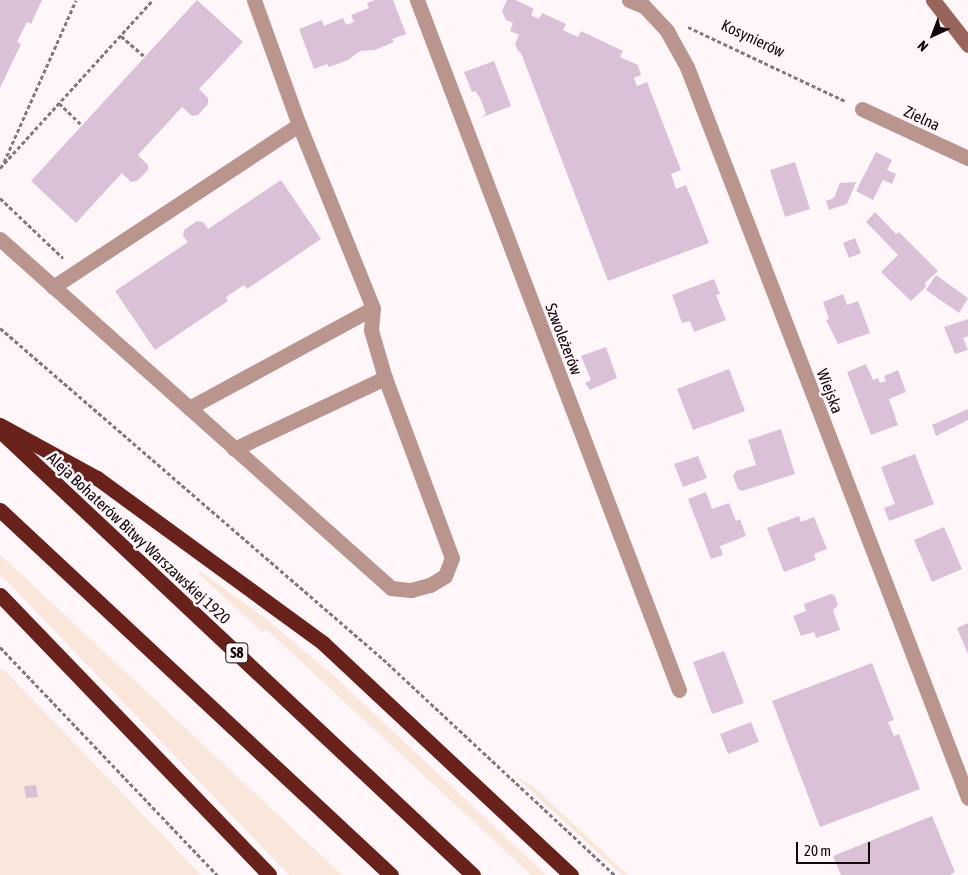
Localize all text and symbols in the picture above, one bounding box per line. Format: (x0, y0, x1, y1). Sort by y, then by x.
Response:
north arrow (908, 10, 958, 60)
street label: Kosynierów (718, 15, 788, 61)
text: N (914, 37, 931, 55)
street label: Zielna (901, 101, 943, 135)
street label: Szwoleżerów (542, 300, 586, 378)
street label: Wiejska (813, 366, 847, 416)
street label: Aleja Bohaterów Bitwy Warszawskiej 1920 (43, 448, 235, 628)
road number: S8 (224, 640, 250, 666)
scale bar (798, 832, 872, 864)
text: 20 m (804, 842, 831, 859)

